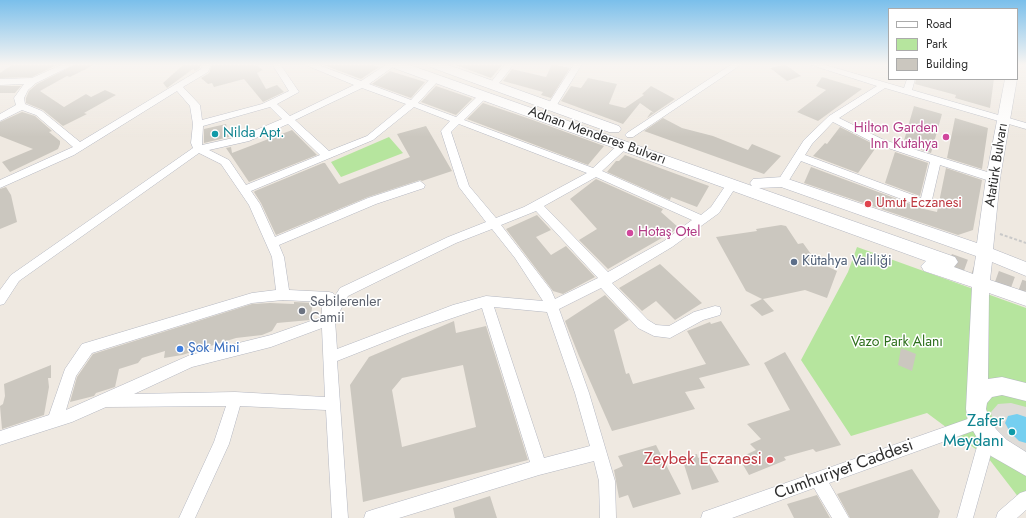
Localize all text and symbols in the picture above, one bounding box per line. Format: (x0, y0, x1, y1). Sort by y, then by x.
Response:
legend (888, 8, 1018, 80)
text: Road (926, 15, 952, 33)
text: Park (926, 35, 947, 53)
text: Building (926, 55, 968, 73)
street label: Adnan Menderes Bulvarı (526, 103, 668, 169)
place label: Hilton Garden Inn Kutahya (854, 121, 938, 154)
street label: Atatürk Bulvarı (982, 122, 1012, 208)
place label: Nilda Apt. (223, 126, 284, 142)
marker: Nilda Apt. (210, 129, 220, 139)
marker: Hilton Garden Inn Kutahya (941, 132, 951, 142)
place label: Umut Eczanesi (876, 196, 962, 212)
marker: Umut Eczanesi (863, 199, 873, 209)
place label: Hotaş Otel (638, 225, 700, 241)
marker: Hotaş Otel (625, 228, 635, 238)
place label: Kütahya Valiliği (802, 254, 892, 270)
marker: Kütahya Valiliği (789, 257, 799, 267)
place label: Sebilerenler Camii (310, 295, 381, 328)
marker: Sebilerenler Camii (297, 306, 307, 316)
park label: Vazo Park Alanı (851, 335, 943, 351)
place label: Şok Mini (188, 341, 240, 357)
marker: Şok Mini (175, 344, 185, 354)
place label: Zafer Meydanı (943, 412, 1004, 452)
marker: Zafer Meydanı (1007, 427, 1017, 437)
street label: Cumhuriyet Caddesi (772, 435, 916, 505)
place label: Zeybek Eczanesi (644, 450, 762, 470)
marker: Zeybek Eczanesi (765, 455, 775, 465)

